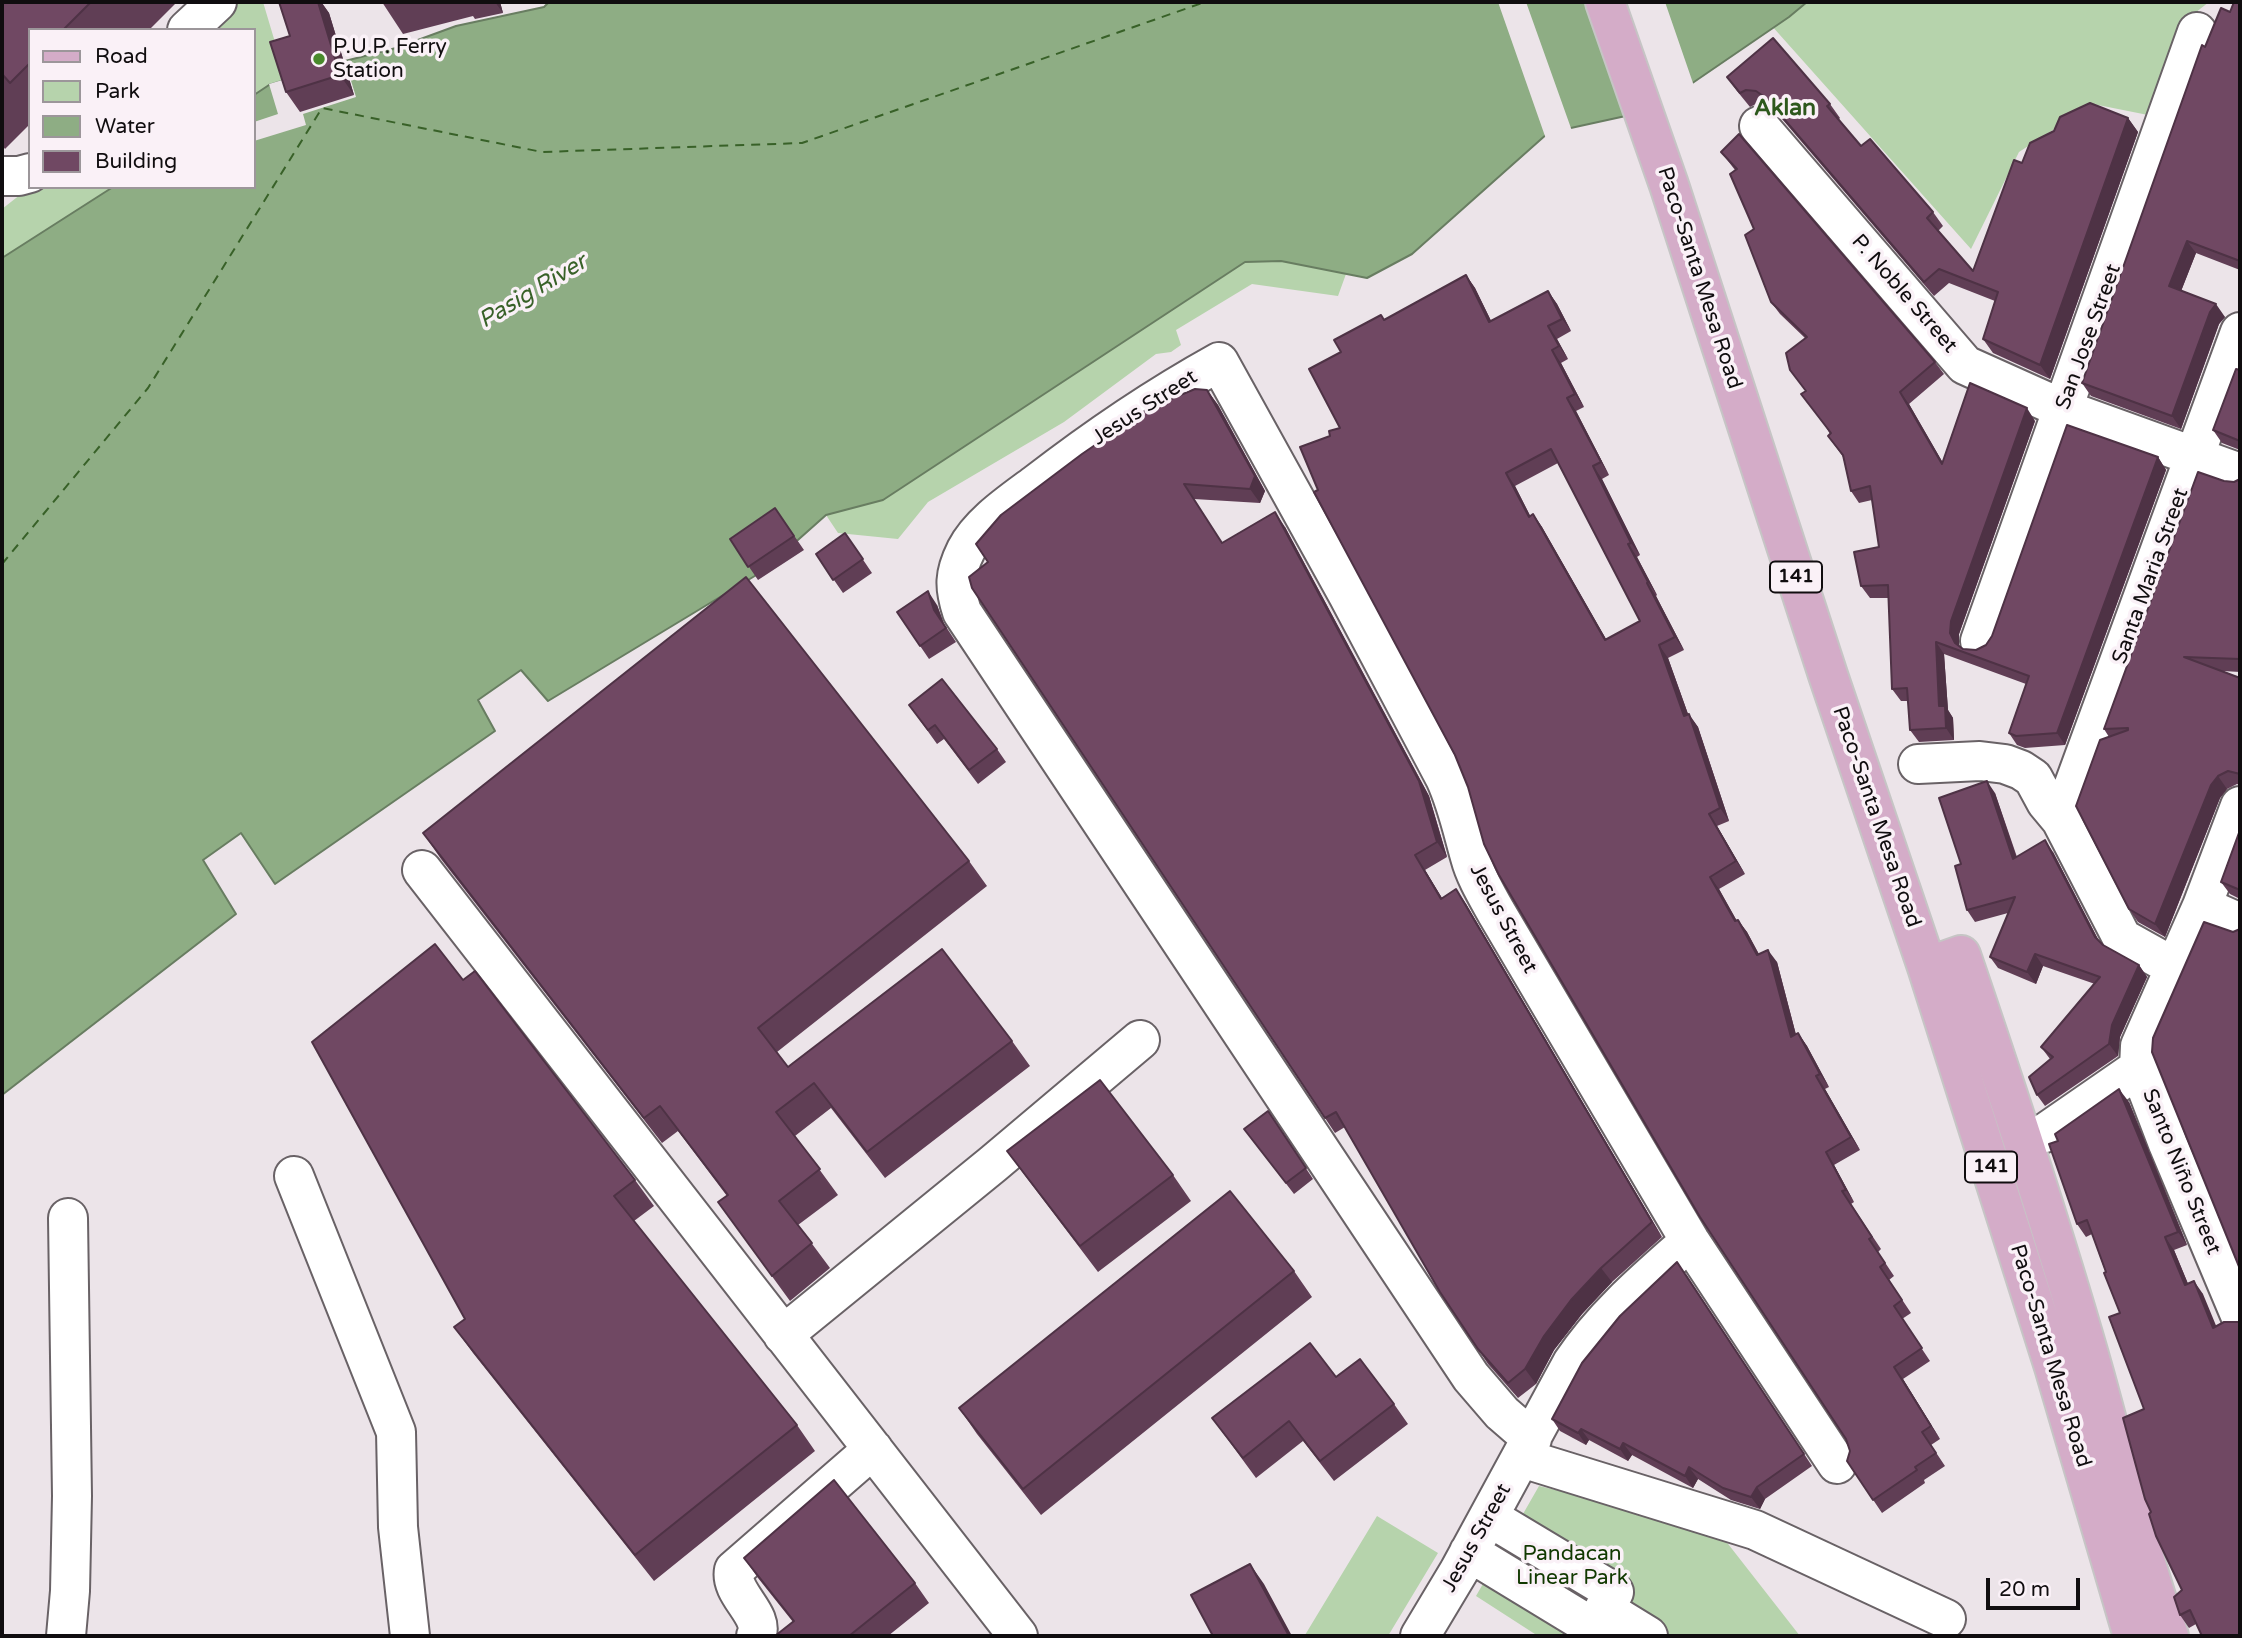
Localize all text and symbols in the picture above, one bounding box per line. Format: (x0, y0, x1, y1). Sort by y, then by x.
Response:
legend (28, 28, 256, 189)
place label: P.U.P. Ferry Station (333, 34, 447, 84)
text: Road (95, 44, 148, 69)
marker: P.U.P. Ferry Station (311, 51, 327, 67)
text: Park (95, 79, 140, 104)
district label: Aklan (1754, 95, 1816, 123)
text: Water (95, 114, 155, 139)
text: Building (95, 149, 177, 174)
street label: Paco-Santa Mesa Road (1651, 164, 1747, 392)
street label: P. Noble Street (1846, 230, 1962, 358)
water label: Pasig River (474, 249, 592, 335)
street label: San Jose Street (2051, 261, 2127, 413)
street label: Jesus Street (1088, 365, 1202, 451)
street label: Santa Maria Street (2107, 485, 2195, 667)
road number: 141 (1770, 562, 1822, 592)
street label: Paco-Santa Mesa Road (1826, 703, 1926, 931)
street label: Jesus Street (1464, 860, 1542, 978)
street label: Santo Niño Street (2136, 1086, 2226, 1258)
road number: 141 (1965, 1152, 2017, 1182)
street label: Paco-Santa Mesa Road (2004, 1241, 2096, 1471)
street label: Jesus Street (1437, 1479, 1517, 1597)
park label: Pandacan Linear Park (1516, 1541, 1628, 1591)
scale bar (1990, 1564, 2084, 1608)
text: 20 m (1999, 1577, 2050, 1602)

